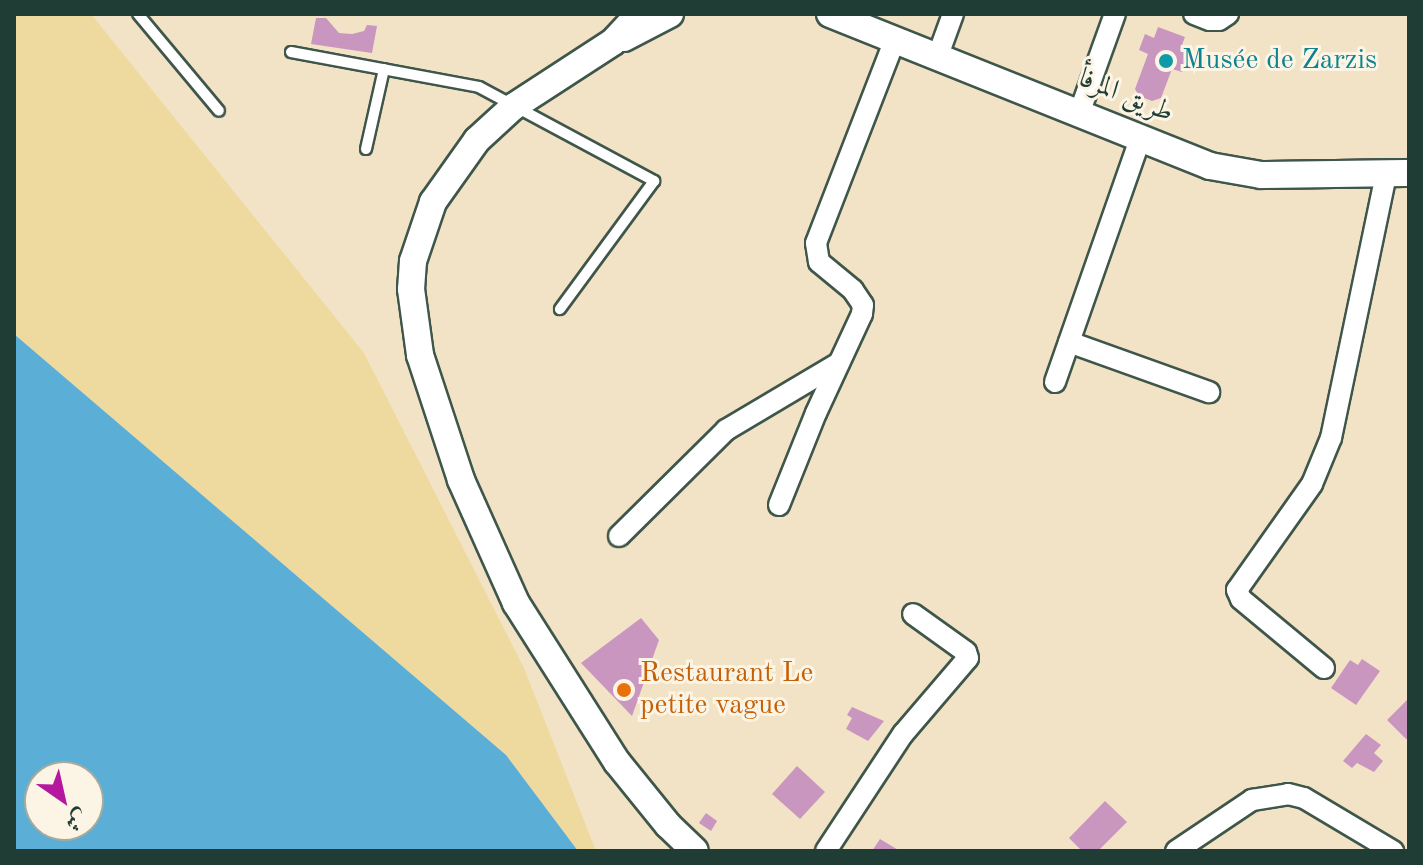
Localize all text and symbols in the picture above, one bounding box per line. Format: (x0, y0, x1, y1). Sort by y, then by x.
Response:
place label: Musée de Zarzis (1182, 44, 1377, 78)
marker: Musée de Zarzis (1157, 52, 1175, 70)
street label: طريق المرفأ (1072, 62, 1178, 130)
place label: Restaurant Le petite vague (640, 657, 813, 723)
marker: Restaurant Le petite vague (615, 681, 633, 699)
north arrow (24, 761, 104, 841)
text: ش (61, 804, 92, 834)

